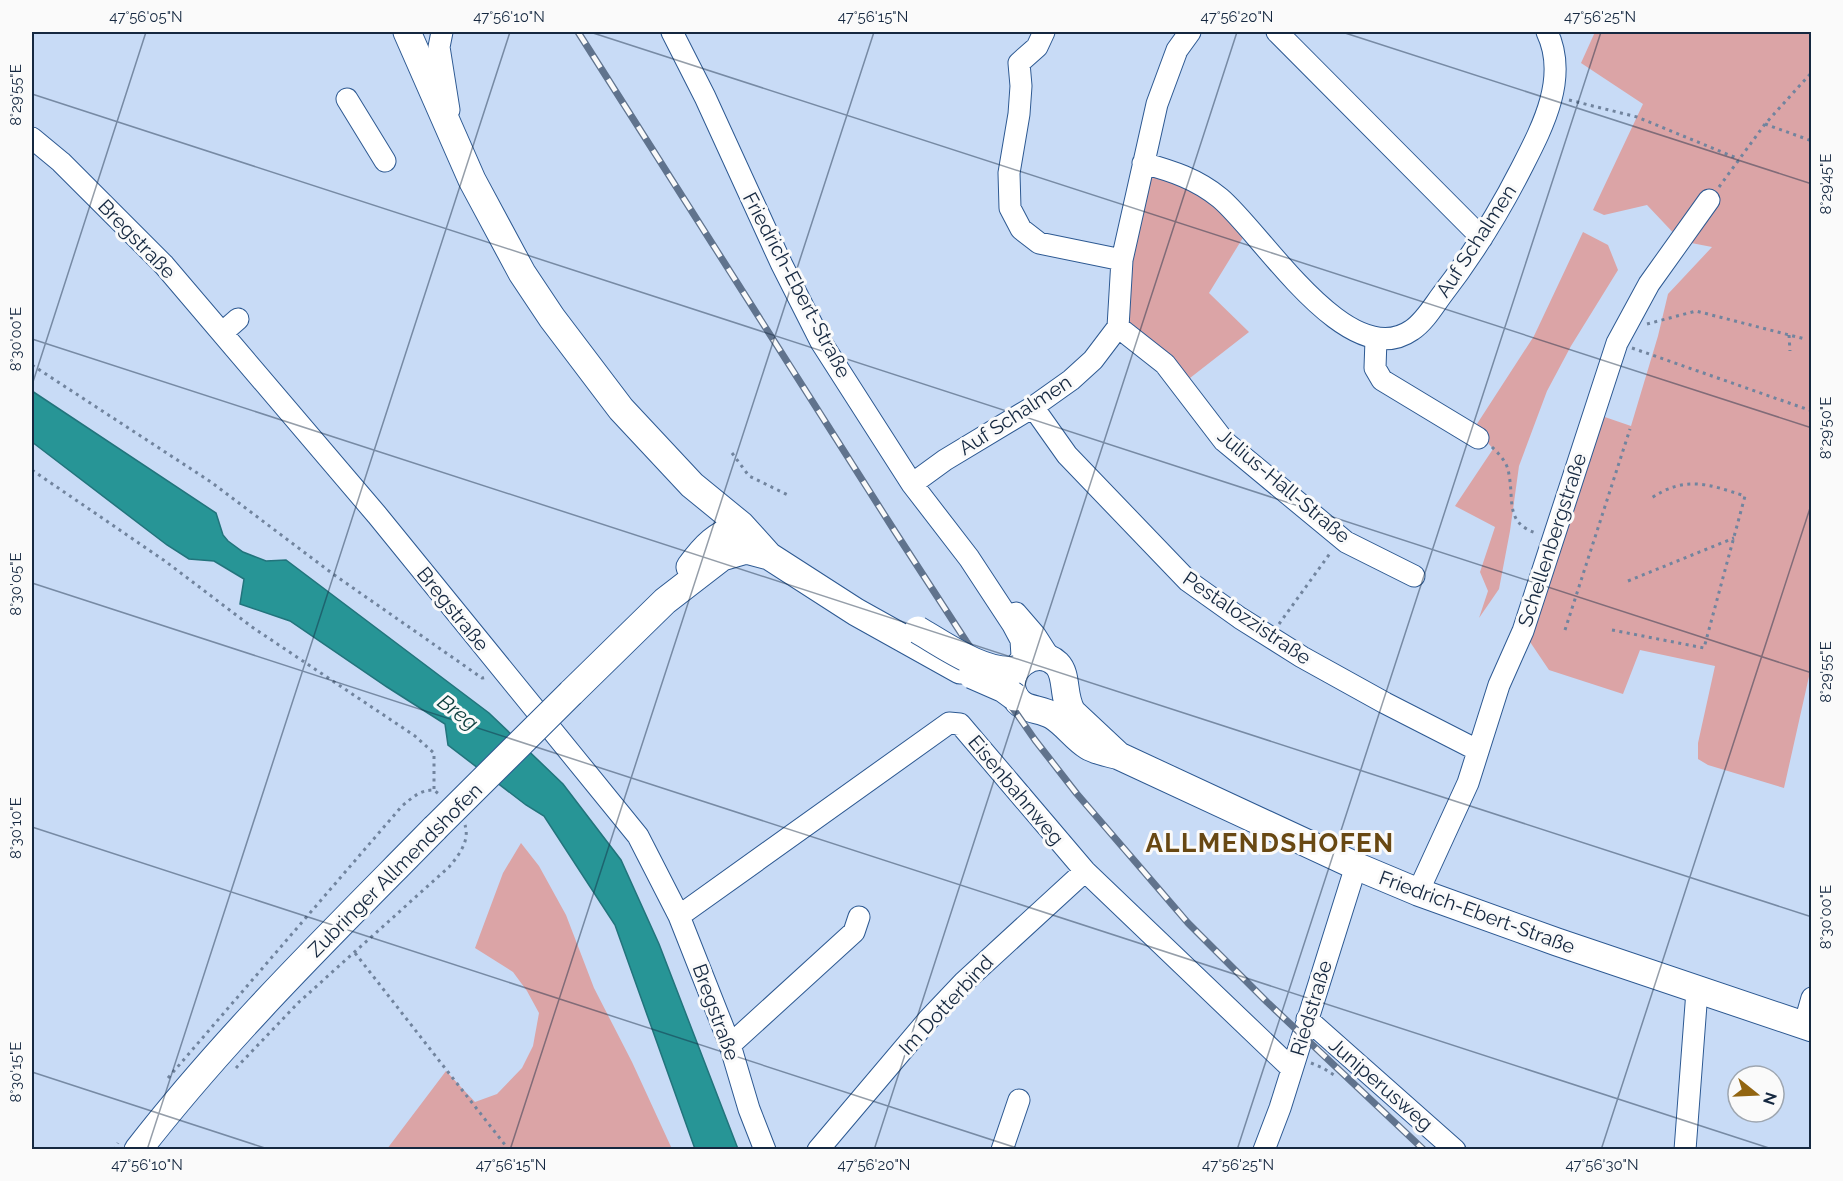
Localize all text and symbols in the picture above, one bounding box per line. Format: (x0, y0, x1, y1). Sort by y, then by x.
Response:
text: 47°56'05"N (109, 8, 183, 26)
text: 47°56'10"N (473, 8, 545, 26)
text: 47°56'15"N (838, 8, 908, 26)
text: 47°56'20"N (1201, 8, 1273, 26)
text: 47°56'25"N (1564, 8, 1636, 26)
text: 8°29'55"E (7, 64, 25, 126)
text: 8°29'45"E (1817, 154, 1835, 214)
street label: Auf Schalmen (1431, 180, 1521, 302)
street label: Friedrich-Ebert-Straße (738, 188, 856, 382)
street label: Bregstraße (93, 194, 181, 284)
text: 8°30'00"E (7, 307, 25, 371)
street label: Auf Schalmen (954, 370, 1076, 460)
text: 8°29'50"E (1817, 397, 1835, 459)
street label: Julius-Hall-Straße (1213, 424, 1355, 548)
street label: Schellenbergstraße (1513, 450, 1591, 630)
text: 8°30'05"E (7, 552, 25, 616)
street label: Bregstraße (412, 562, 494, 656)
street label: Pestalozzistraße (1178, 566, 1316, 670)
text: 8°29'55"E (1817, 641, 1835, 703)
water label: Breg (433, 689, 483, 735)
street label: Eisenbahnweg (963, 730, 1069, 850)
street label: Zubringer Allmendshofen (303, 778, 487, 962)
text: 8°30'10"E (7, 797, 25, 859)
district label: ALLMENDSHOFEN (1145, 828, 1395, 858)
street label: Friedrich-Ebert-Straße (1376, 865, 1578, 959)
text: 8°30'00"E (1817, 885, 1835, 949)
street label: Im Dotterbind (894, 950, 998, 1060)
street label: Riedstraße (1285, 957, 1337, 1059)
street label: Bregstraße (687, 960, 745, 1064)
street label: Juniperusweg (1324, 1032, 1438, 1136)
text: 8°30'15"E (7, 1042, 25, 1102)
north arrow (1726, 1064, 1786, 1124)
text: N (1759, 1090, 1781, 1107)
text: 47°56'10"N (111, 1156, 183, 1174)
text: 47°56'15"N (476, 1156, 546, 1174)
text: 47°56'20"N (838, 1156, 910, 1174)
text: 47°56'25"N (1202, 1156, 1274, 1174)
text: 47°56'30"N (1565, 1156, 1639, 1174)

